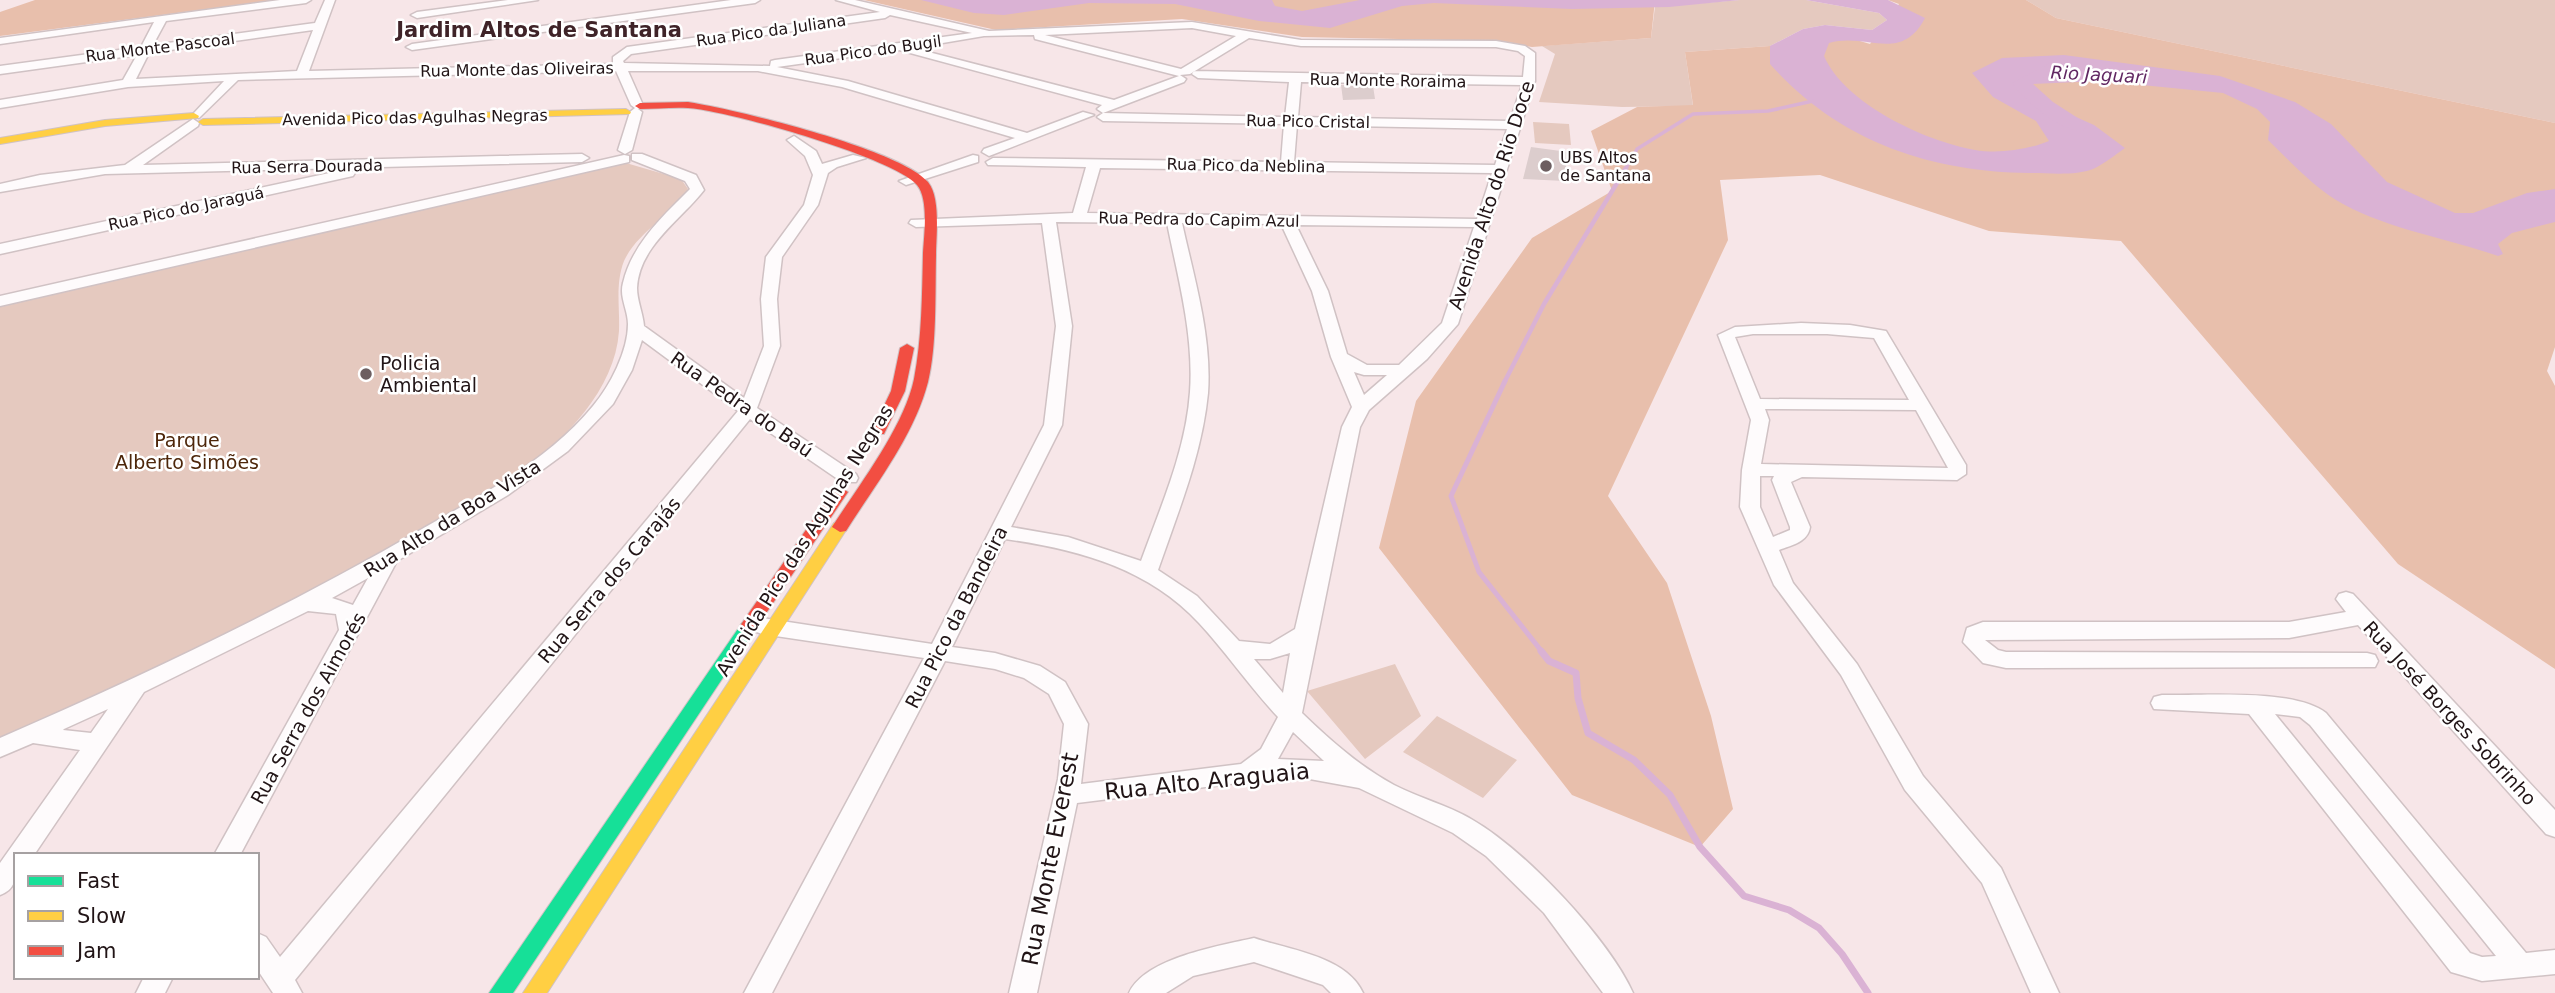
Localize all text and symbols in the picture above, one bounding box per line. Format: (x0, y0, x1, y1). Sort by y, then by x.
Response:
street label: Rua Pico da Juliana (695, 11, 847, 50)
district label: Jardim Altos de Santana (394, 18, 682, 42)
street label: Rua Monte Pascoal (84, 29, 236, 66)
street label: Rua Pico do Bugil (803, 31, 943, 70)
street label: Rua Monte das Oliveiras (420, 58, 614, 81)
water label: Rio Jaguari (2050, 61, 2148, 88)
street label: Rua Monte Roraima (1309, 70, 1467, 91)
street label: Avenida Alto do Rio Doce (1444, 78, 1538, 312)
street label: Avenida Pico das Agulhas Negras (282, 106, 548, 129)
street label: Rua Pico Cristal (1246, 111, 1370, 132)
place label: UBS Altos de Santana (1560, 148, 1651, 185)
street label: Rua Pico da Neblina (1166, 155, 1325, 176)
street label: Rua Serra Dourada (231, 156, 383, 177)
marker: UBS Altos de Santana (1538, 158, 1554, 174)
street label: Rua Pico do Jaraguá (106, 183, 266, 234)
street label: Rua Pedra do Capim Azul (1098, 208, 1300, 231)
street label: Rua Pedra do Baú (667, 347, 817, 461)
place label: Policia Ambiental (380, 352, 477, 396)
marker: Policia Ambiental (358, 366, 374, 382)
street label: Avenida Pico das Agulhas Negras (711, 400, 897, 680)
park label: Parque Alberto Simões (115, 429, 259, 473)
street label: Rua Alto da Boa Vista (359, 455, 545, 581)
street label: Rua Serra dos Carajás (533, 493, 685, 667)
street label: Rua Pico da Bandeira (900, 522, 1012, 712)
street label: Rua Serra dos Aimorés (246, 608, 370, 808)
street label: Rua José Borges Sobrinho (2359, 617, 2541, 809)
street label: Rua Monte Everest (1017, 750, 1083, 968)
street label: Rua Alto Araguaia (1103, 757, 1311, 805)
legend (14, 853, 259, 979)
text: Fast (77, 869, 119, 893)
text: Slow (77, 904, 126, 928)
text: Jam (75, 939, 117, 963)

